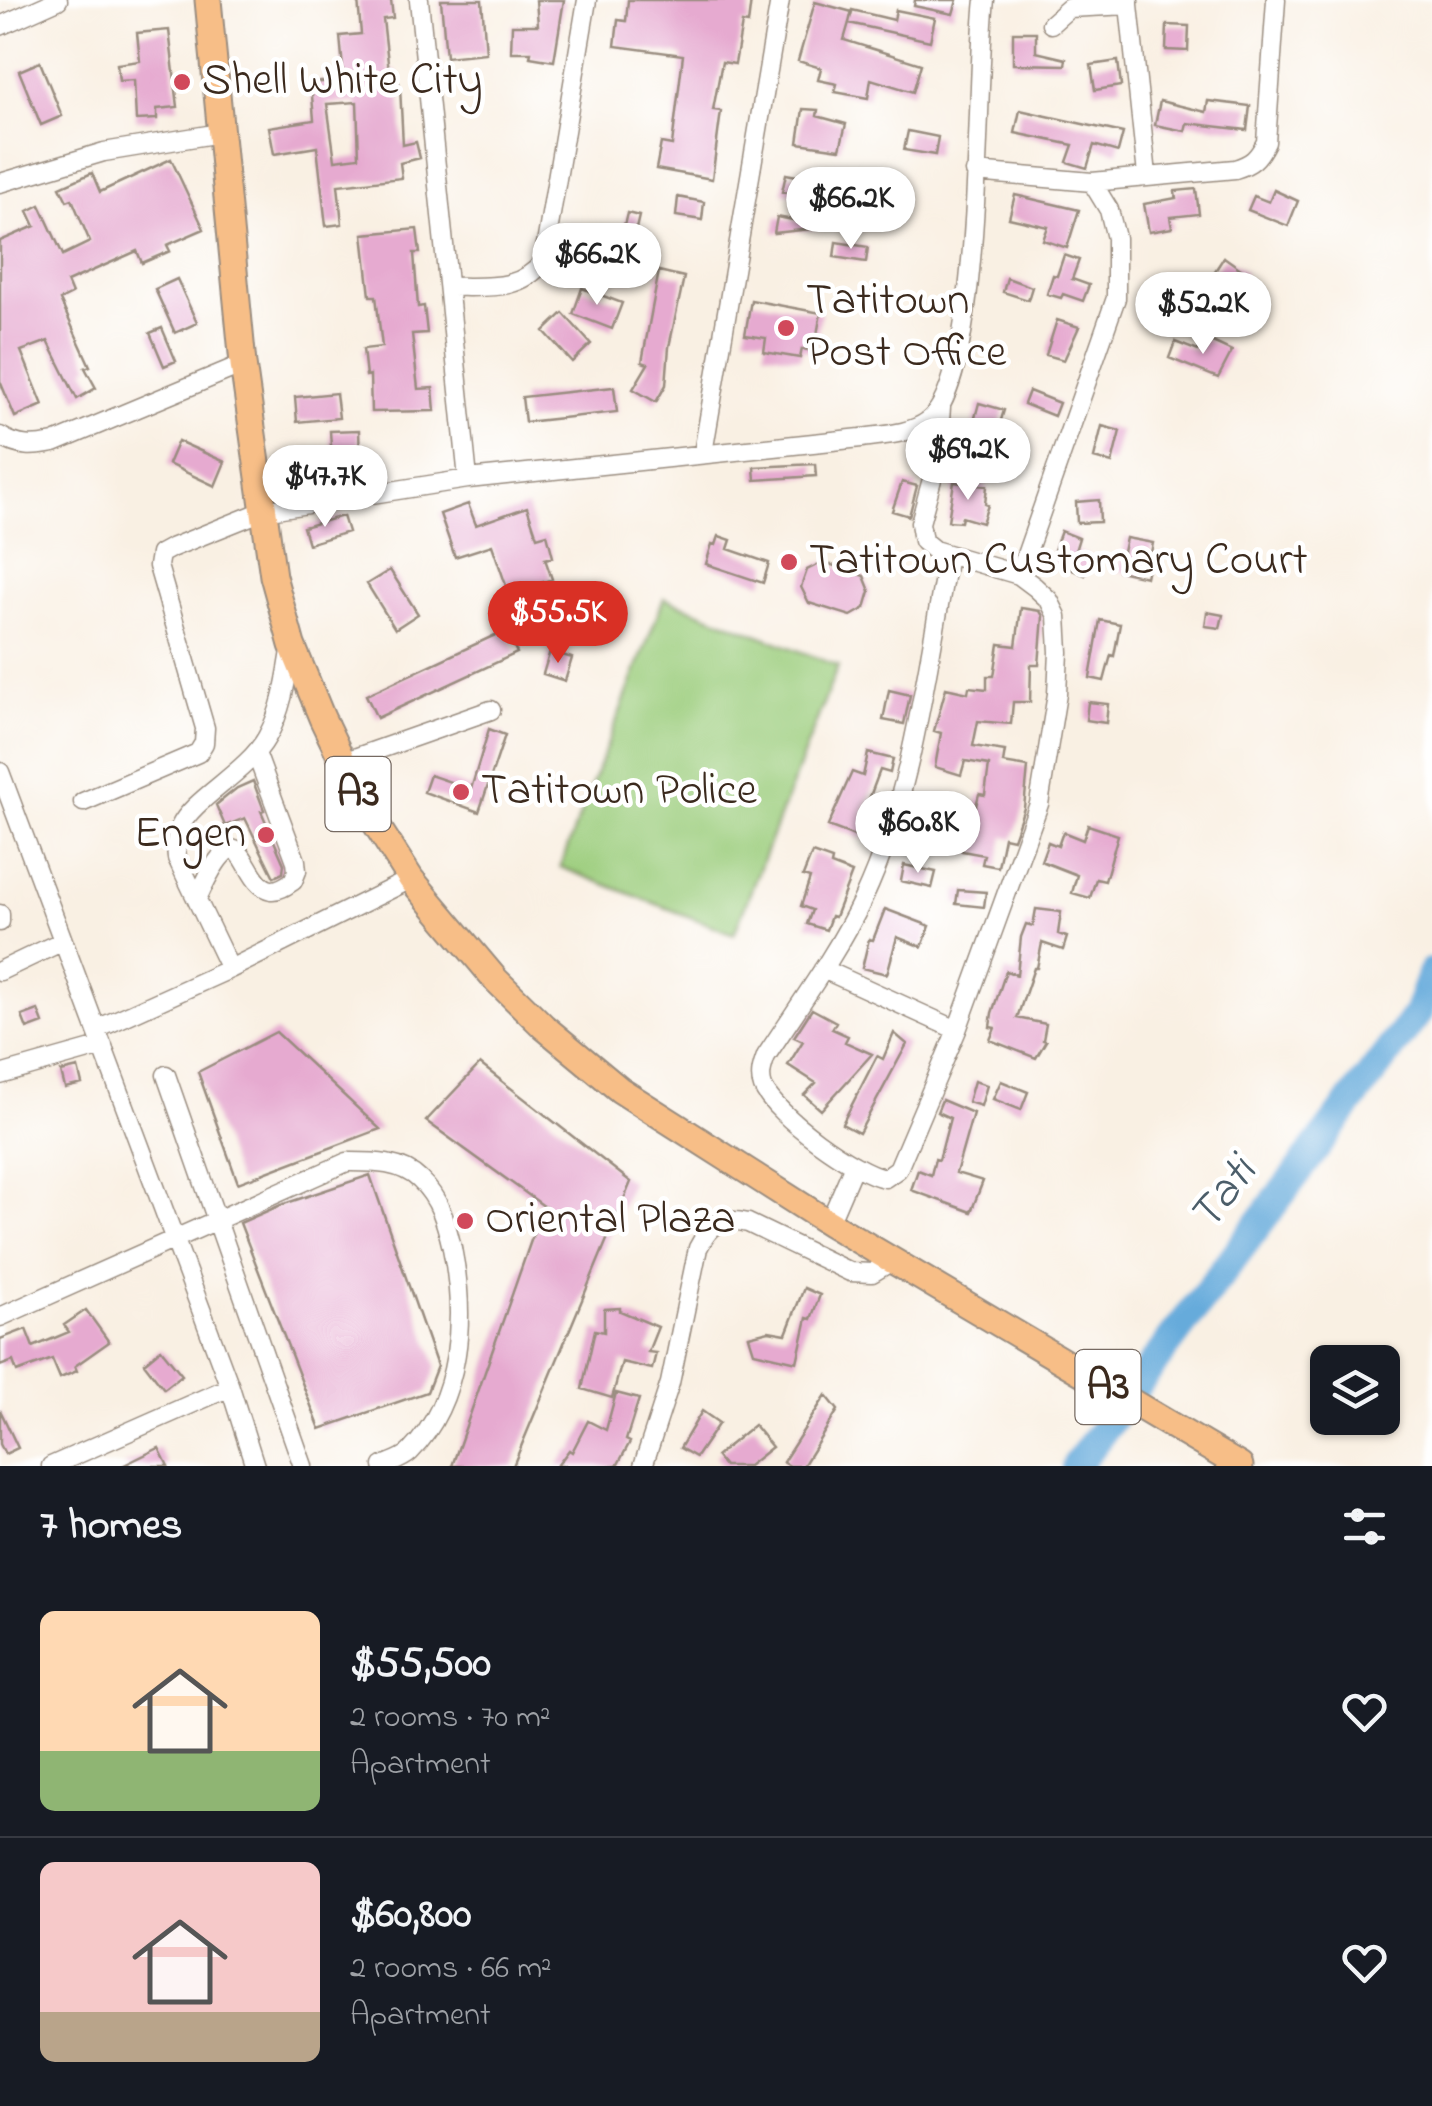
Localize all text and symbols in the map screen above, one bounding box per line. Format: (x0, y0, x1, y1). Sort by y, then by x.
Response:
place label: Shell White City (202, 49, 483, 115)
marker: Shell White City (171, 71, 193, 93)
pin: $66.2K (770, 167, 932, 252)
text: $66.2K (808, 176, 894, 223)
pin: $66.2K (516, 223, 678, 308)
text: $66.2K (554, 232, 640, 279)
place label: Tatitown Post Office (806, 269, 1007, 387)
pin: $52.2K (1122, 272, 1284, 357)
text: $52.2K (1157, 281, 1249, 328)
marker: Tatitown Post Office (775, 317, 797, 339)
pin: $69.2K (887, 418, 1049, 503)
text: $69.2K (927, 427, 1009, 474)
pin: $47.7K (244, 445, 406, 530)
text: $47.7K (285, 454, 365, 501)
place label: Tatitown Customary Court (809, 529, 1308, 595)
marker: Tatitown Customary Court (778, 551, 800, 573)
pin: $55.5K (477, 581, 639, 666)
text: $55.5K (510, 590, 606, 637)
road number: A3 (326, 757, 390, 831)
place label: Tatitown Police (481, 759, 758, 825)
marker: Tatitown Police (450, 781, 472, 803)
pin: $60.8K (837, 791, 999, 876)
text: $60.8K (877, 800, 959, 847)
place label: Engen (134, 802, 246, 869)
marker: Engen (255, 824, 277, 846)
water label: Tati (1173, 1139, 1278, 1247)
place label: Oriental Plaza (485, 1188, 736, 1254)
marker: Oriental Plaza (454, 1210, 476, 1232)
map controls (1310, 1345, 1400, 1435)
button: layers (1310, 1345, 1400, 1435)
road number: A3 (1076, 1350, 1140, 1424)
text: 7 homes (40, 1496, 182, 1557)
icon: filters (1337, 1499, 1392, 1554)
text: $55,500 (350, 1634, 491, 1695)
icon: home (120, 1651, 240, 1771)
icon: heart (1337, 1684, 1392, 1739)
text: 2 rooms · 70 m² (350, 1695, 550, 1742)
text: Apartment (350, 1742, 491, 1789)
text: $60,800 (350, 1885, 471, 1946)
icon: home (120, 1902, 240, 2022)
icon: heart (1337, 1935, 1392, 1990)
text: 2 rooms · 66 m² (350, 1946, 552, 1993)
text: Apartment (350, 1993, 491, 2040)

